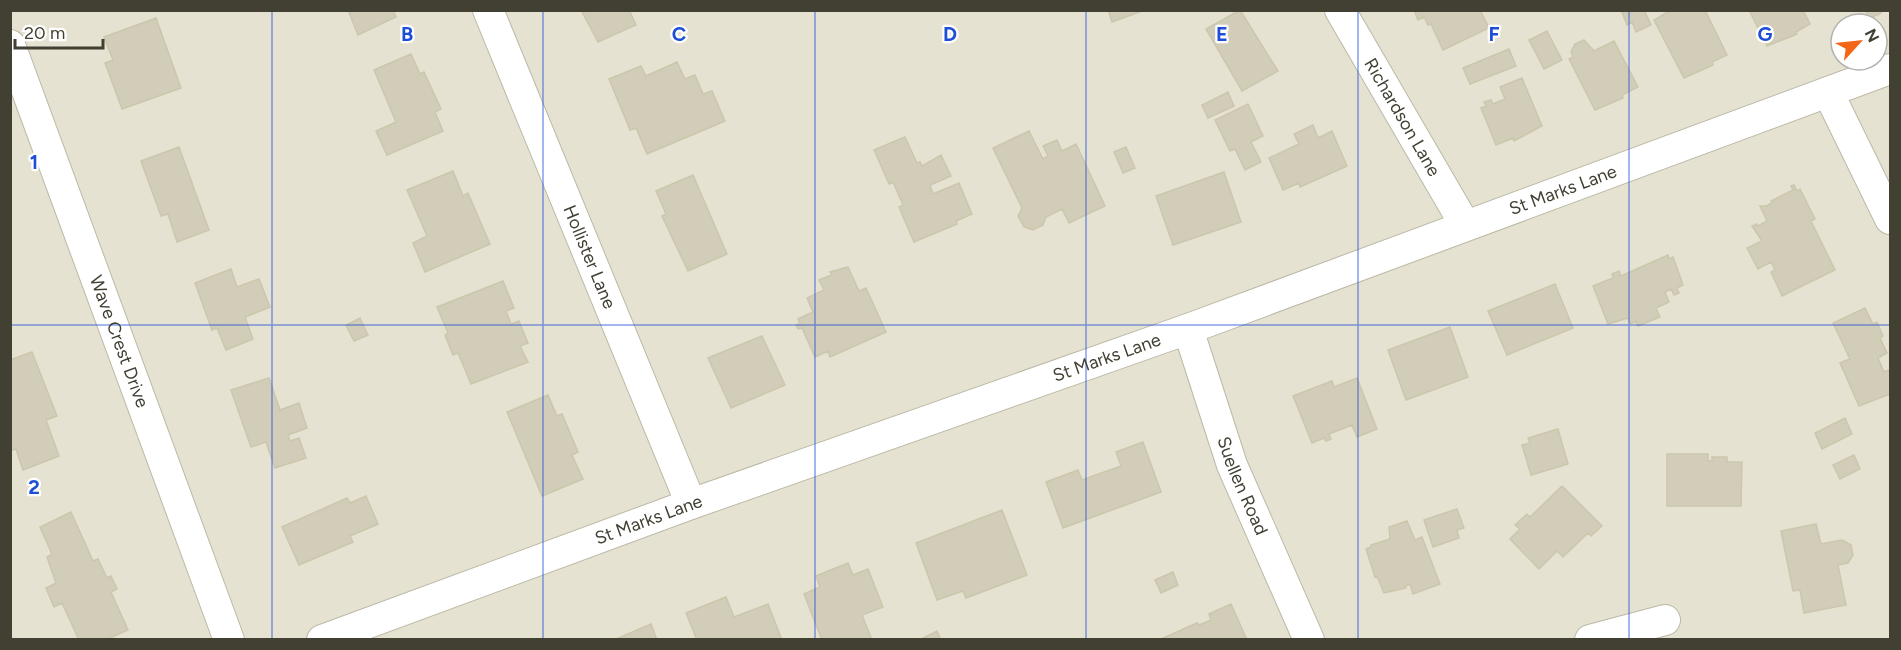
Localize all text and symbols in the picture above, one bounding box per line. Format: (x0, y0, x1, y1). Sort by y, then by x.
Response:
scale bar (15, 12, 104, 50)
north arrow (1829, 12, 1889, 72)
text: 20 m (24, 22, 65, 44)
text: B (401, 22, 413, 46)
text: C (672, 22, 686, 46)
text: D (943, 22, 957, 46)
text: E (1216, 22, 1228, 46)
text: F (1488, 22, 1500, 46)
text: G (1758, 22, 1773, 46)
text: N (1861, 26, 1883, 45)
street label: Richardson Lane (1359, 54, 1445, 180)
text: 1 (30, 150, 38, 174)
street label: St Marks Lane (1506, 160, 1620, 220)
street label: Hollister Lane (558, 202, 621, 312)
street label: Wave Crest Drive (85, 272, 154, 411)
street label: St Marks Lane (1050, 328, 1164, 387)
street label: Suellen Road (1213, 434, 1272, 538)
text: 2 (28, 475, 40, 499)
street label: St Marks Lane (592, 490, 705, 549)

